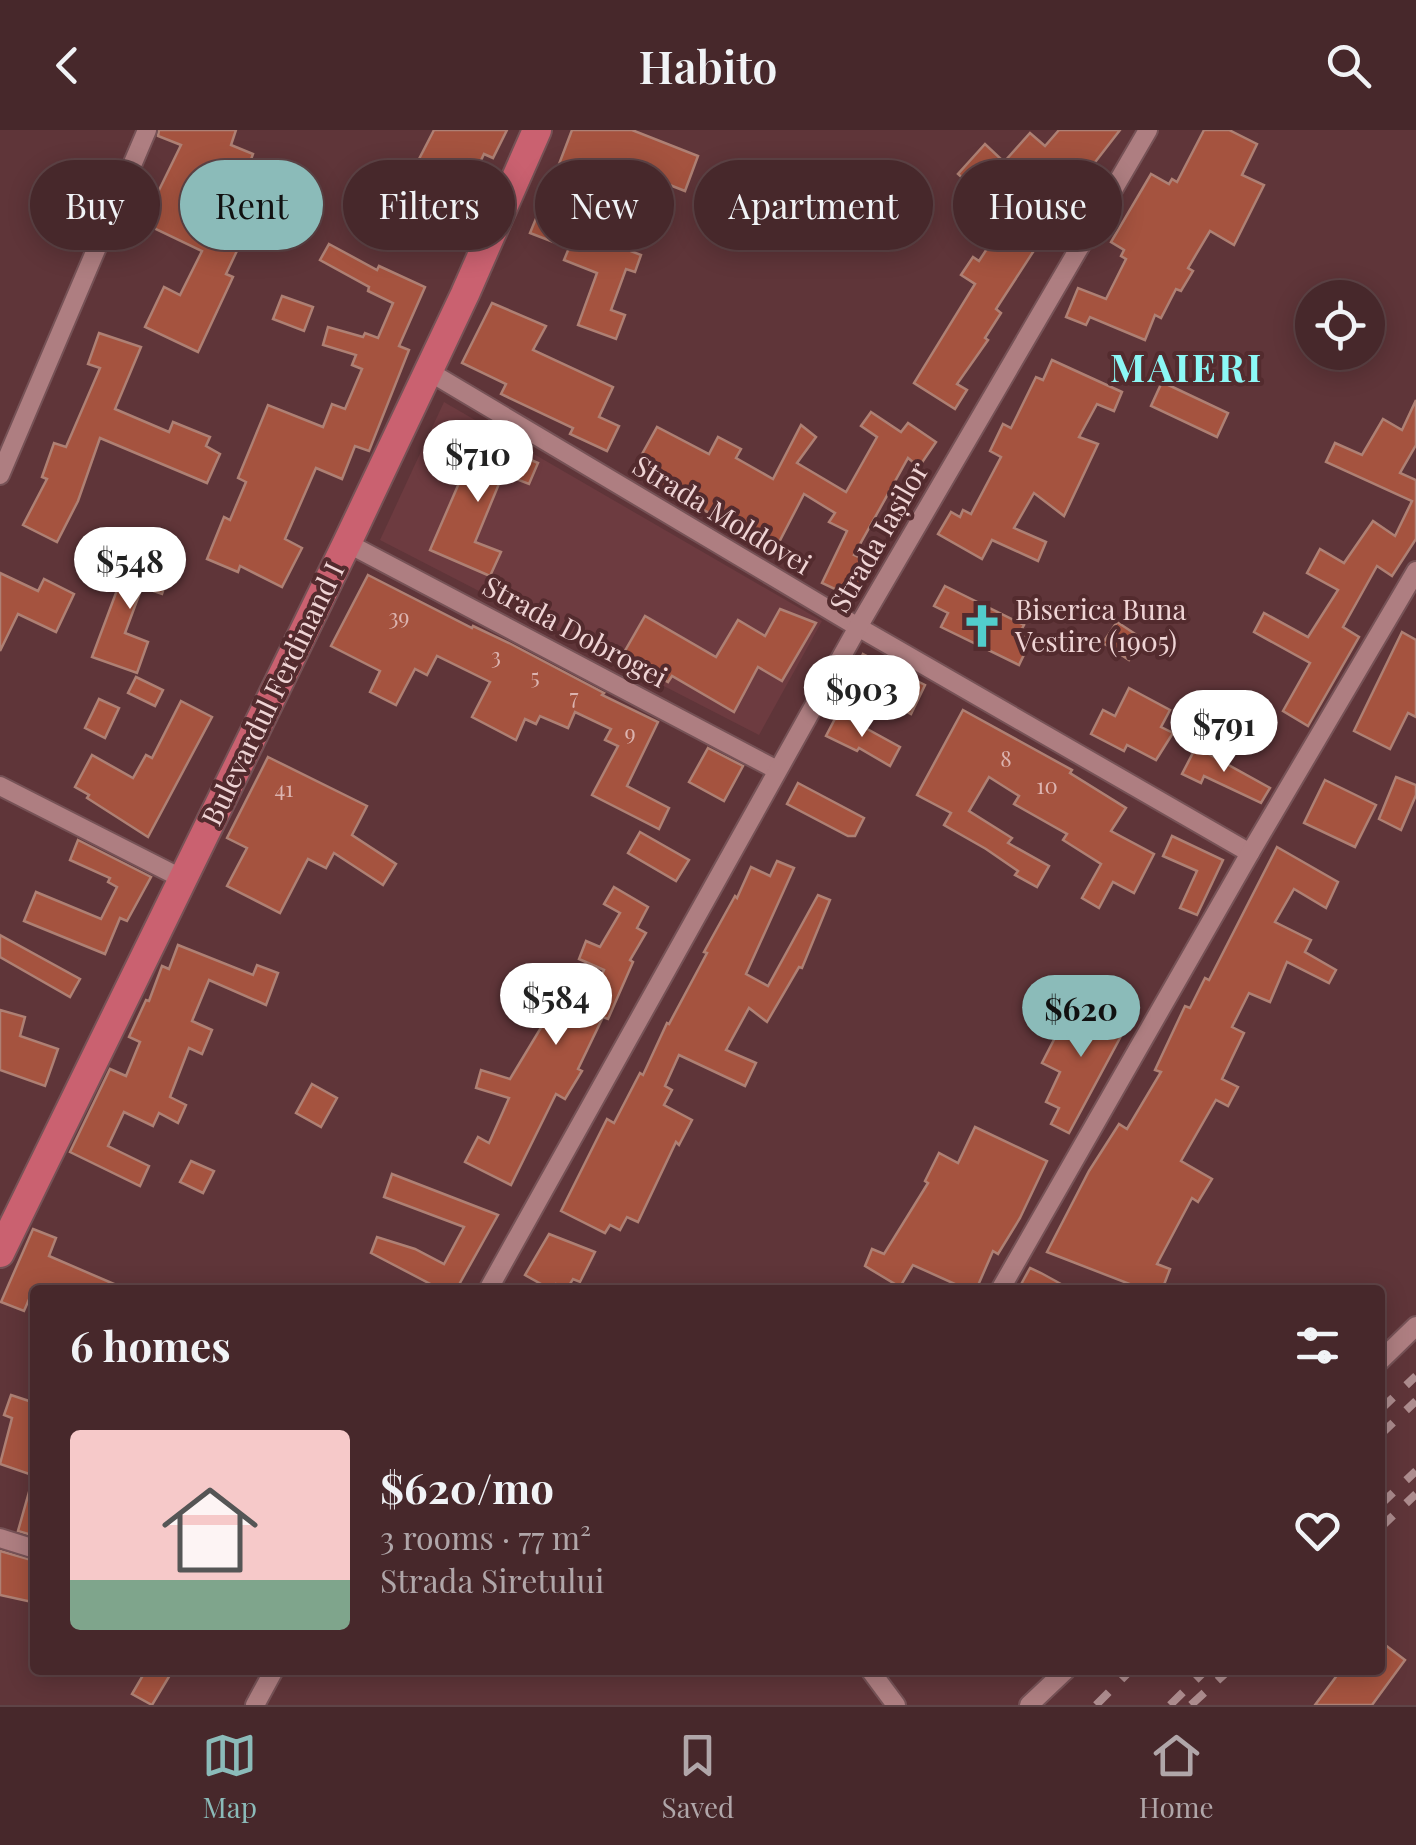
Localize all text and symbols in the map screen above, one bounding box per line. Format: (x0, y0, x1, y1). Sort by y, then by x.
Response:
text: Habito (639, 35, 777, 95)
icon: back (40, 38, 95, 93)
icon: search (1321, 38, 1376, 93)
chip: Buy (30, 160, 160, 250)
chip: Rent (180, 160, 323, 250)
chip: Filters (343, 160, 515, 250)
chip: New (535, 160, 674, 250)
chip: Apartment (694, 160, 933, 250)
chip: House (953, 160, 1122, 250)
map controls (1295, 280, 1385, 370)
button: locate (1295, 280, 1385, 370)
district label: MAIERI (1110, 341, 1264, 392)
pin: $710 (419, 420, 537, 505)
text: $710 (445, 431, 511, 474)
street label: Strada Moldovei (627, 446, 819, 582)
street label: Strada Iașilor (820, 454, 936, 618)
pin: $548 (71, 527, 189, 612)
text: $548 (96, 538, 164, 581)
street label: Bulevardul Ferdinand I (192, 556, 351, 831)
street label: Strada Dobrogei (477, 567, 674, 695)
place label: Biserica Buna Vestire (1905) (1014, 590, 1186, 659)
house number: 39 (388, 601, 410, 631)
church icon: Biserica Buna Vestire (1905) (958, 602, 1006, 650)
house number: 3 (491, 640, 501, 670)
pin: $903 (803, 655, 921, 740)
house number: 5 (530, 661, 540, 691)
text: $903 (826, 666, 898, 709)
house number: 7 (570, 681, 579, 711)
pin: $791 (1165, 690, 1283, 775)
text: $791 (1193, 701, 1255, 744)
house number: 9 (624, 717, 636, 747)
house number: 8 (1000, 743, 1012, 773)
house number: 10 (1036, 770, 1058, 800)
house number: 41 (274, 773, 294, 803)
pin: $584 (497, 963, 615, 1048)
text: $584 (522, 974, 590, 1017)
pin: $620 (1022, 975, 1140, 1060)
text: $620 (1044, 986, 1118, 1029)
text: 6 homes (70, 1317, 231, 1373)
icon: filters (1290, 1318, 1345, 1373)
text: $620/mo (380, 1459, 554, 1515)
icon: home (150, 1470, 270, 1590)
icon: heart (1290, 1503, 1345, 1558)
text: 3 rooms · 77 m² (380, 1515, 591, 1558)
text: Strada Siretului (380, 1558, 604, 1601)
tab: Map (202, 1728, 257, 1825)
tab: Saved (662, 1728, 734, 1825)
tab: Home (1139, 1728, 1214, 1825)

